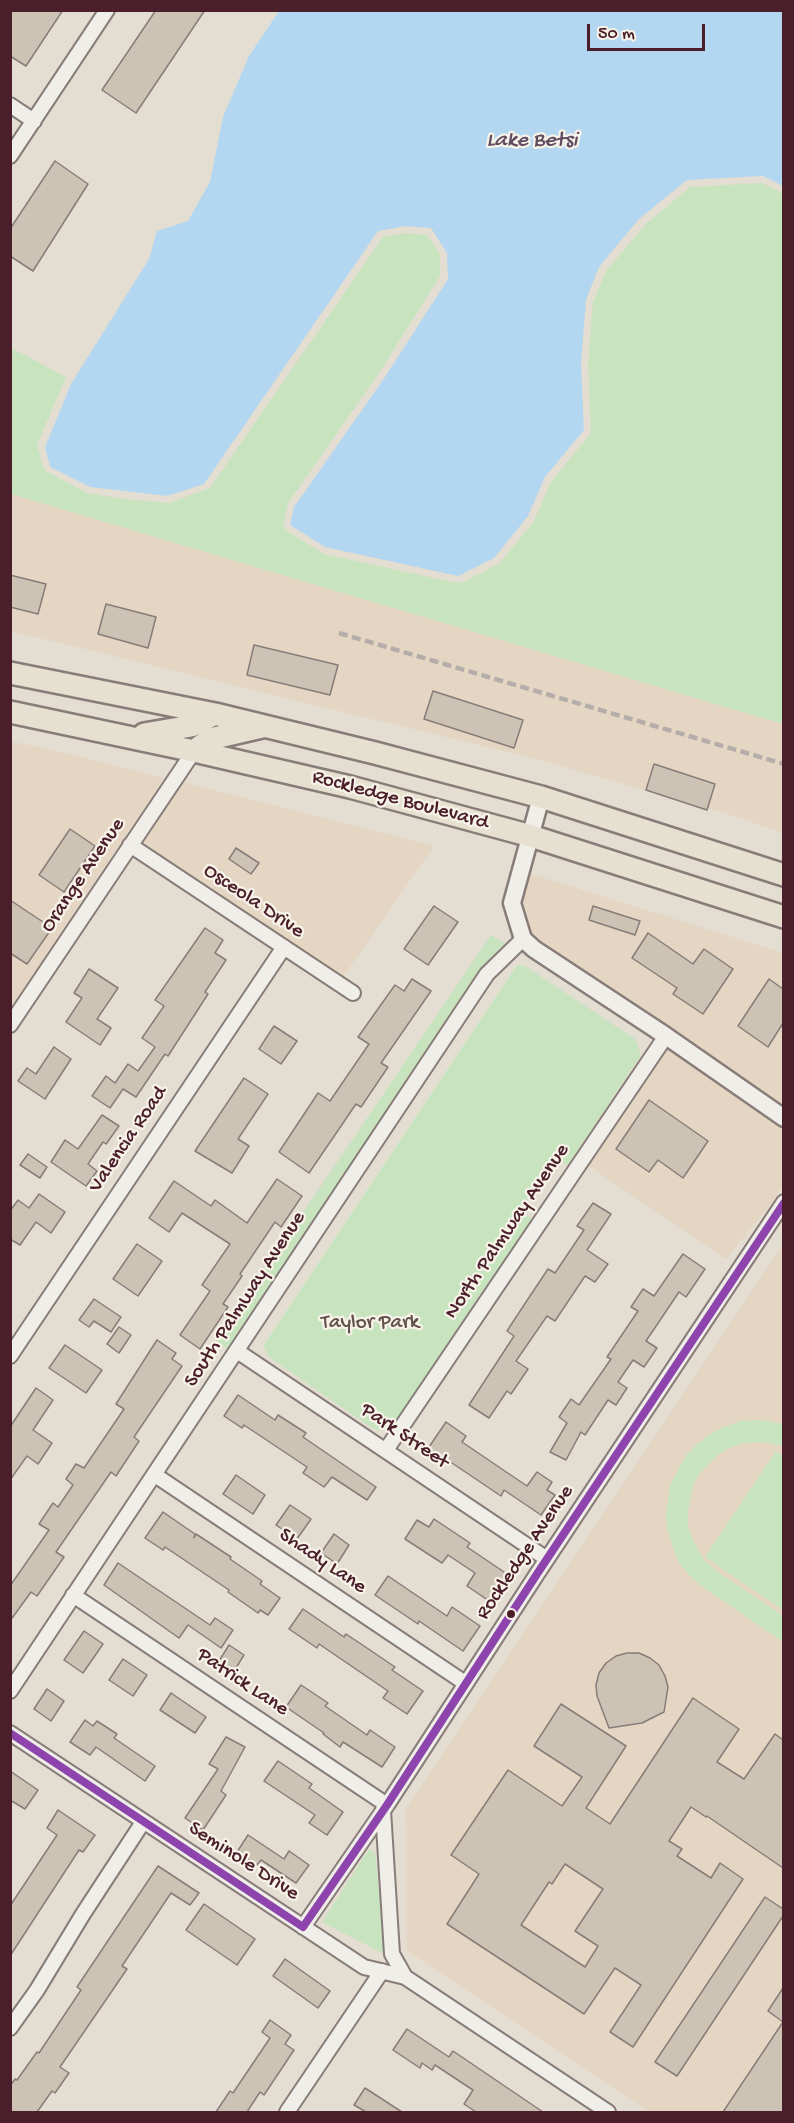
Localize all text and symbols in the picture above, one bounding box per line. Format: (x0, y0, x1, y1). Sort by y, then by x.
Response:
scale bar (590, 12, 708, 50)
text: 50 m (598, 24, 635, 45)
water label: Lake Betsi (486, 129, 578, 155)
street label: Rockledge Boulevard (309, 765, 491, 837)
street label: Orange Avenue (36, 814, 132, 938)
street label: Osceola Drive (198, 859, 308, 945)
street label: Valencia Road (84, 1082, 174, 1198)
street label: North Palmway Avenue (440, 1140, 576, 1324)
street label: South Palmway Avenue (180, 1207, 312, 1393)
park label: Taylor Park (321, 1311, 419, 1337)
street label: Park Street (355, 1398, 453, 1476)
street label: Rockledge Avenue (472, 1481, 580, 1625)
street label: Shady Lane (273, 1523, 371, 1601)
unlabelled marker (505, 1608, 517, 1620)
street label: Patrick Lane (191, 1643, 293, 1723)
street label: Seminole Drive (183, 1817, 303, 1907)

